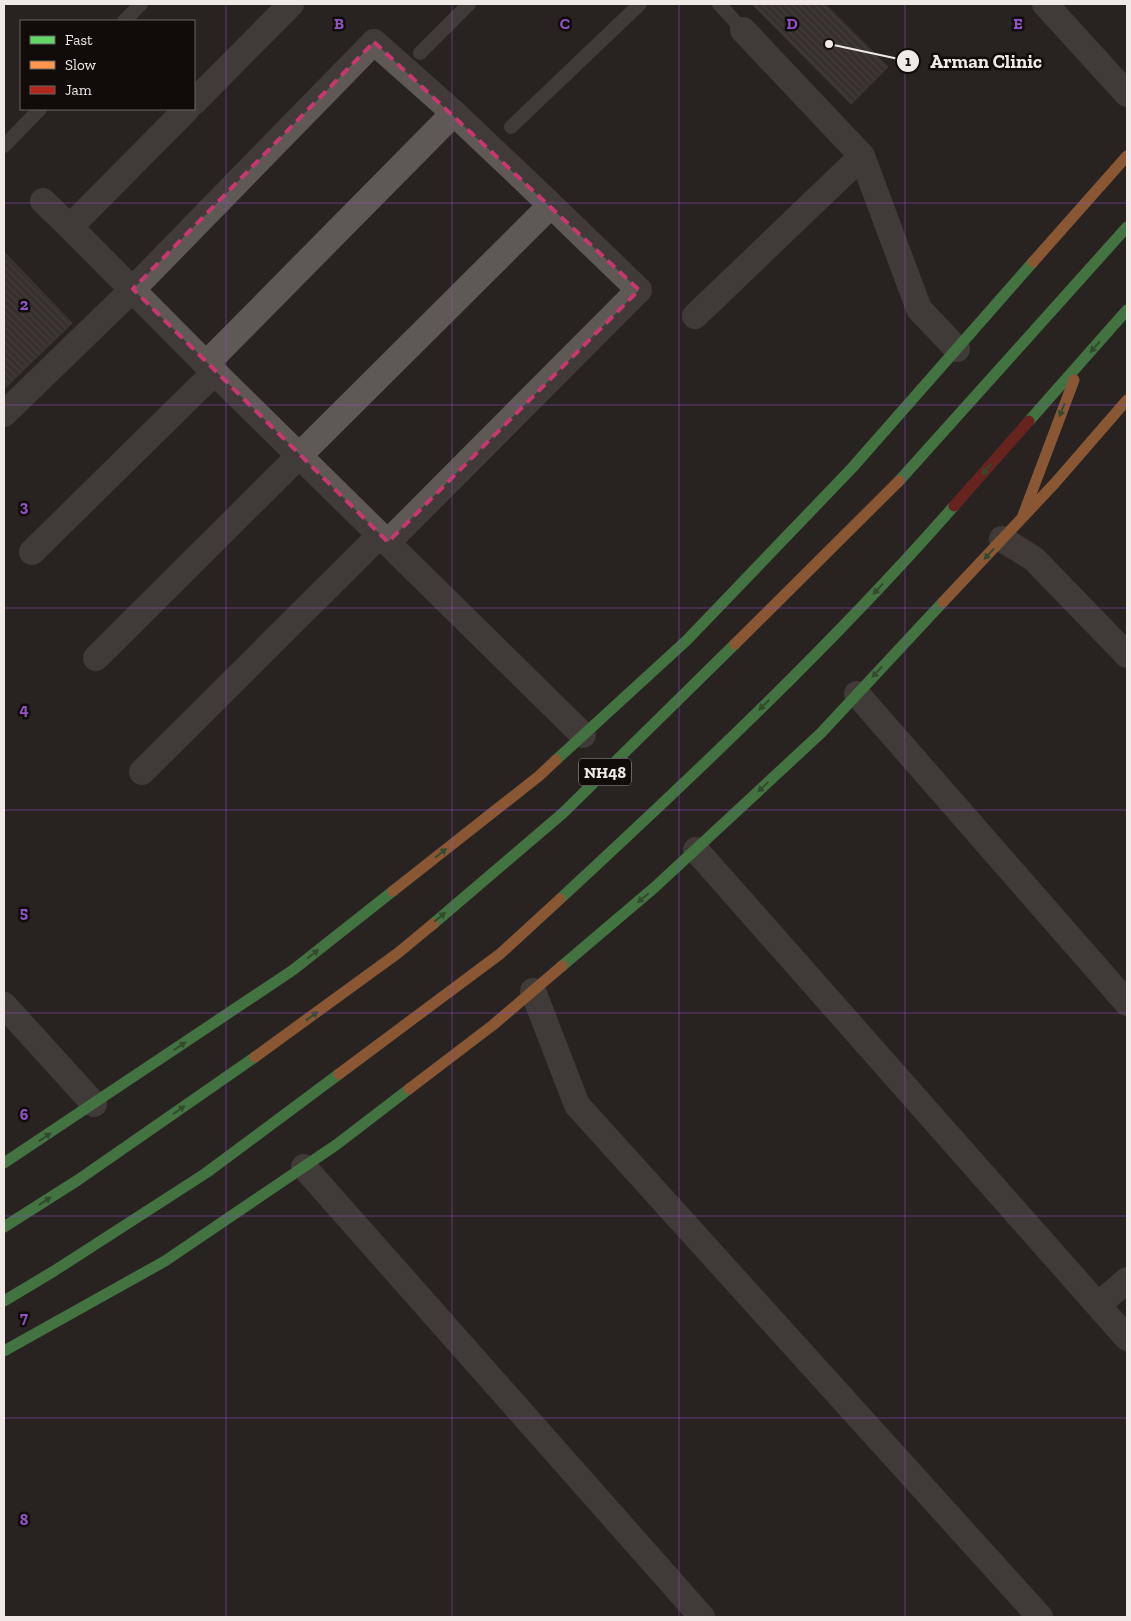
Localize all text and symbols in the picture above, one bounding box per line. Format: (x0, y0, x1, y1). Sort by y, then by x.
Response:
text: B (334, 14, 344, 33)
text: C (560, 14, 570, 33)
text: D (786, 14, 798, 33)
text: E (1013, 14, 1023, 33)
legend (20, 20, 195, 110)
text: Fast (65, 31, 93, 49)
callout: Arman Clinic (895, 44, 1052, 78)
text: Arman Clinic (930, 50, 1042, 73)
text: 1 (905, 52, 911, 70)
text: Slow (65, 56, 97, 74)
text: Jam (65, 81, 92, 99)
text: 2 (20, 295, 29, 314)
one-way arrow (1090, 341, 1101, 353)
one-way arrow (1058, 403, 1066, 418)
one-way arrow (982, 462, 993, 475)
text: 3 (20, 497, 29, 516)
one-way arrow (983, 547, 995, 559)
one-way arrow (872, 582, 884, 594)
one-way arrow (871, 666, 883, 678)
one-way arrow (758, 699, 770, 711)
text: 4 (19, 700, 29, 719)
road number: NH48 (579, 759, 631, 786)
one-way arrow (757, 781, 769, 793)
one-way arrow (434, 848, 447, 859)
one-way arrow (637, 892, 650, 903)
text: 5 (20, 903, 28, 922)
one-way arrow (434, 911, 447, 922)
one-way arrow (306, 948, 319, 959)
one-way arrow (305, 1011, 319, 1021)
one-way arrow (173, 1041, 186, 1051)
text: 6 (20, 1105, 29, 1124)
one-way arrow (172, 1105, 186, 1115)
one-way arrow (38, 1132, 51, 1142)
one-way arrow (38, 1196, 51, 1206)
text: 7 (20, 1308, 28, 1327)
text: 8 (20, 1510, 29, 1529)

